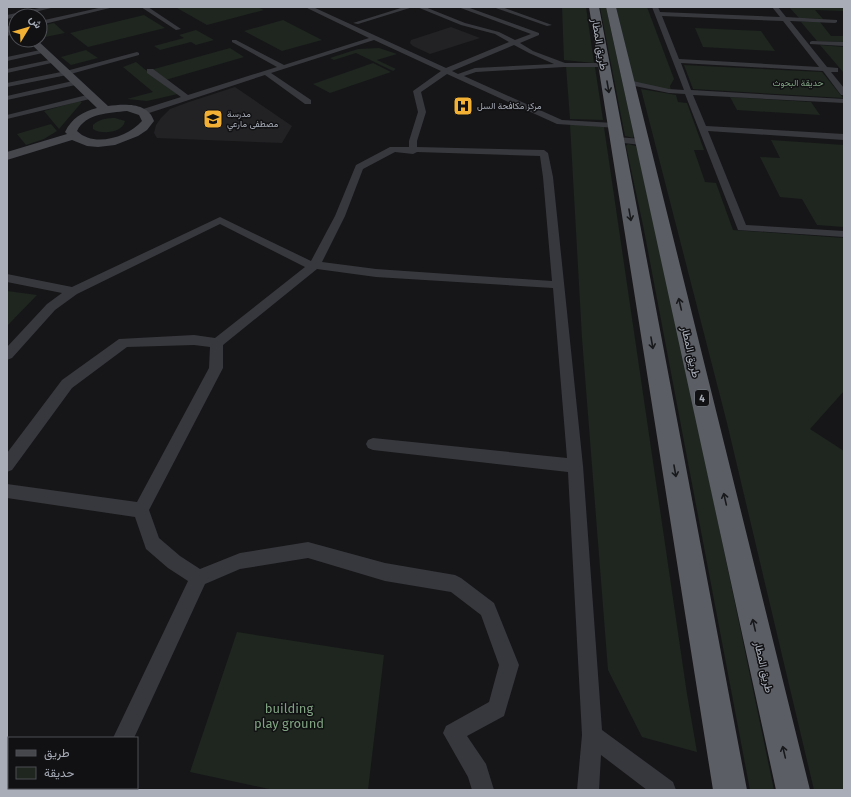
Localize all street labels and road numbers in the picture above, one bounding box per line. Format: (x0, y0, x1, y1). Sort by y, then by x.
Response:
street label: طريق المطار (588, 16, 610, 71)
street label: طريق المطار (678, 324, 703, 379)
road number: 4 (695, 390, 709, 406)
street label: طريق المطار (751, 639, 776, 694)

